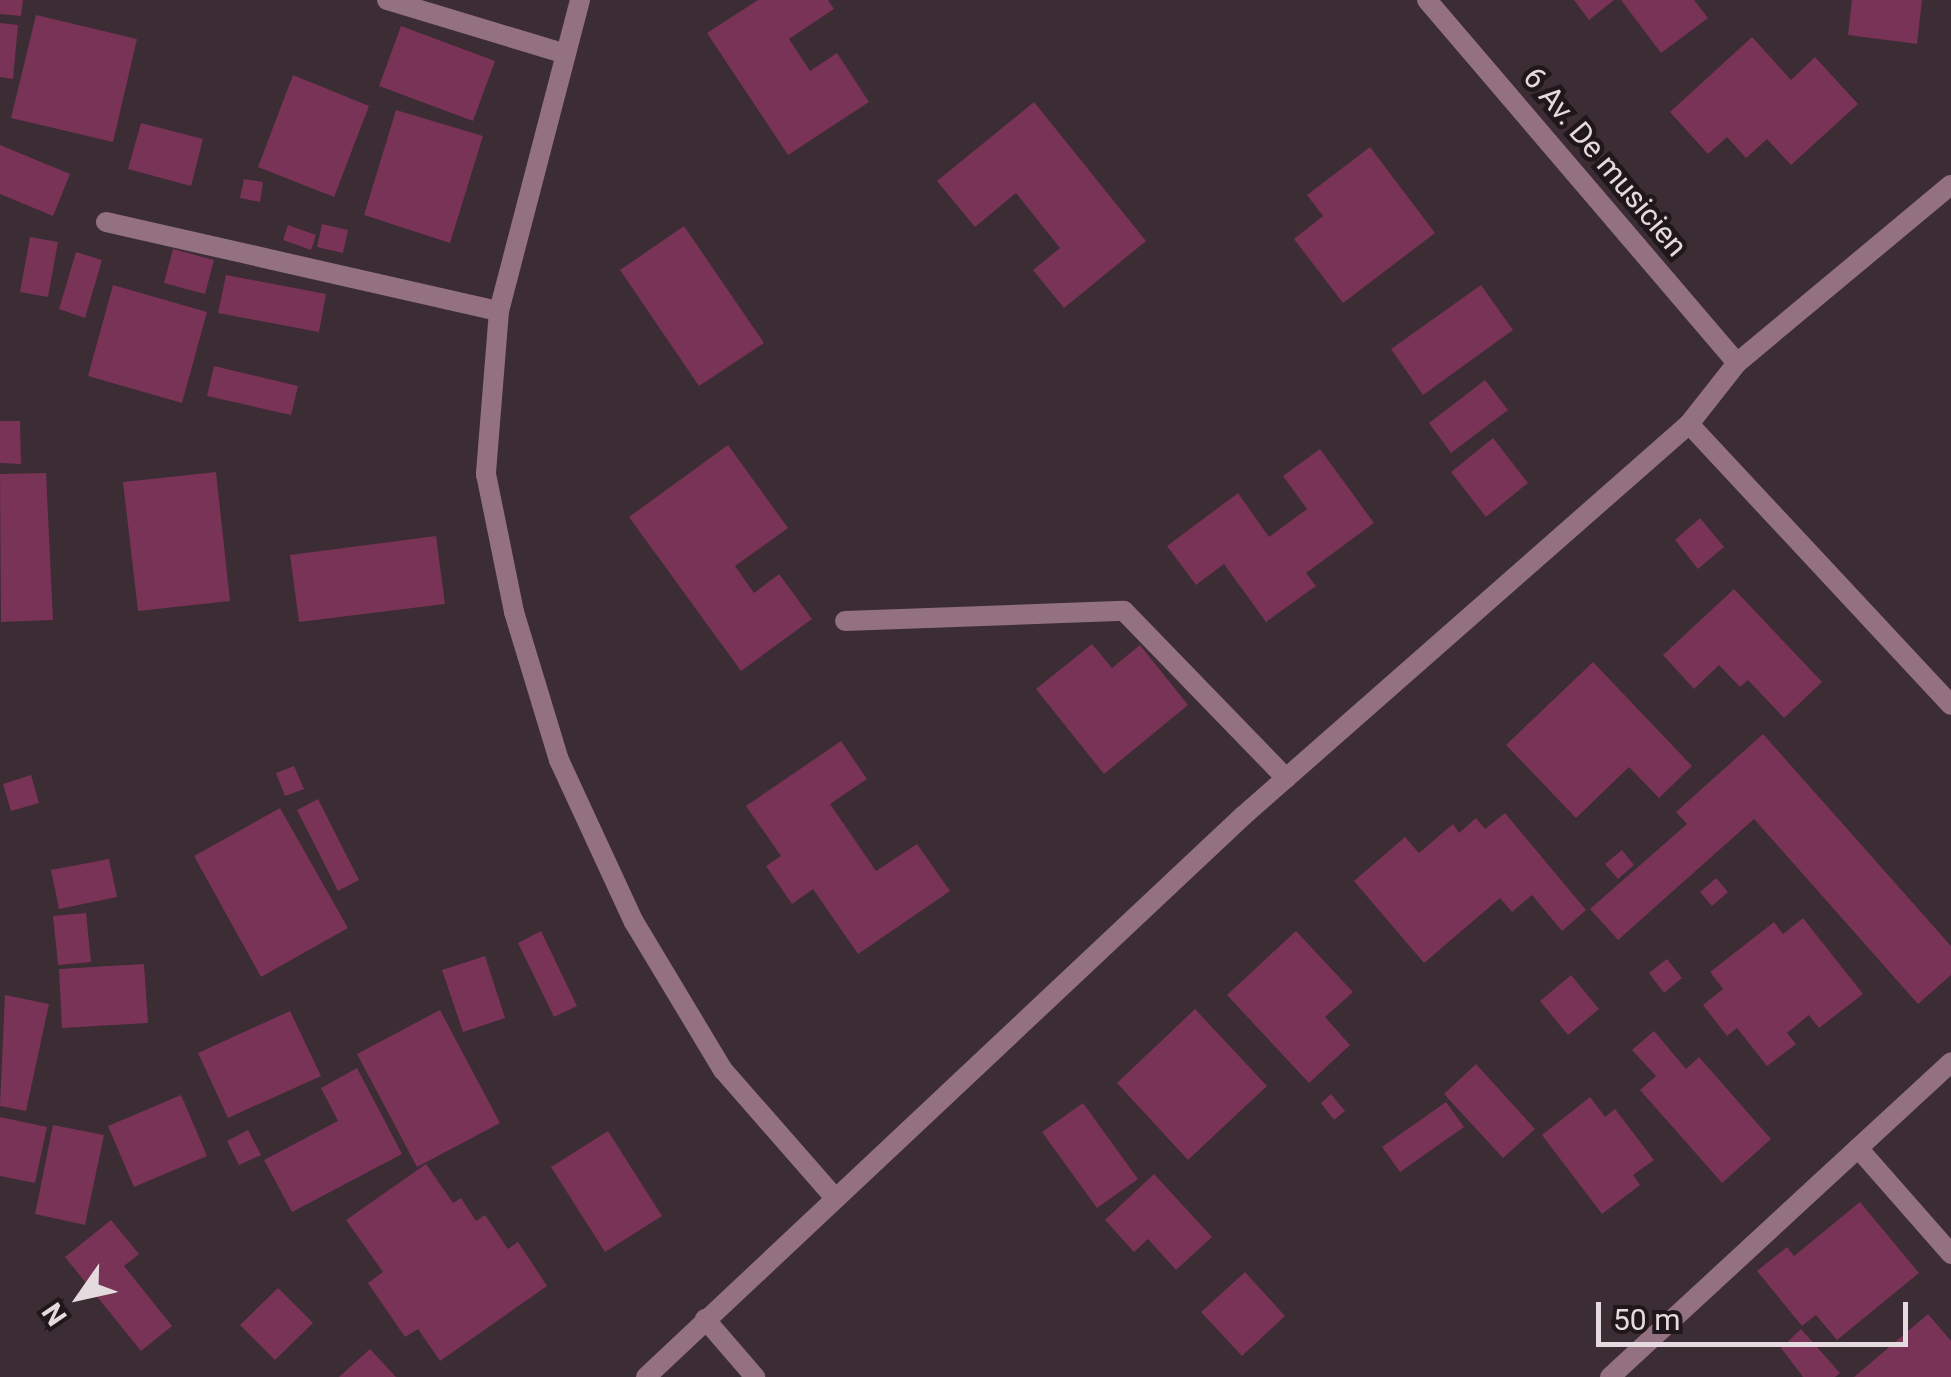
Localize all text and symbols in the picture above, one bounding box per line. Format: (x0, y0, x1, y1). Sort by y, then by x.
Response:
street label: 6 Av. De musicien (1515, 60, 1695, 264)
north arrow (30, 1247, 130, 1347)
scale bar (1601, 1282, 1914, 1344)
text: N (36, 1297, 74, 1331)
text: 50 m (1613, 1302, 1680, 1337)

